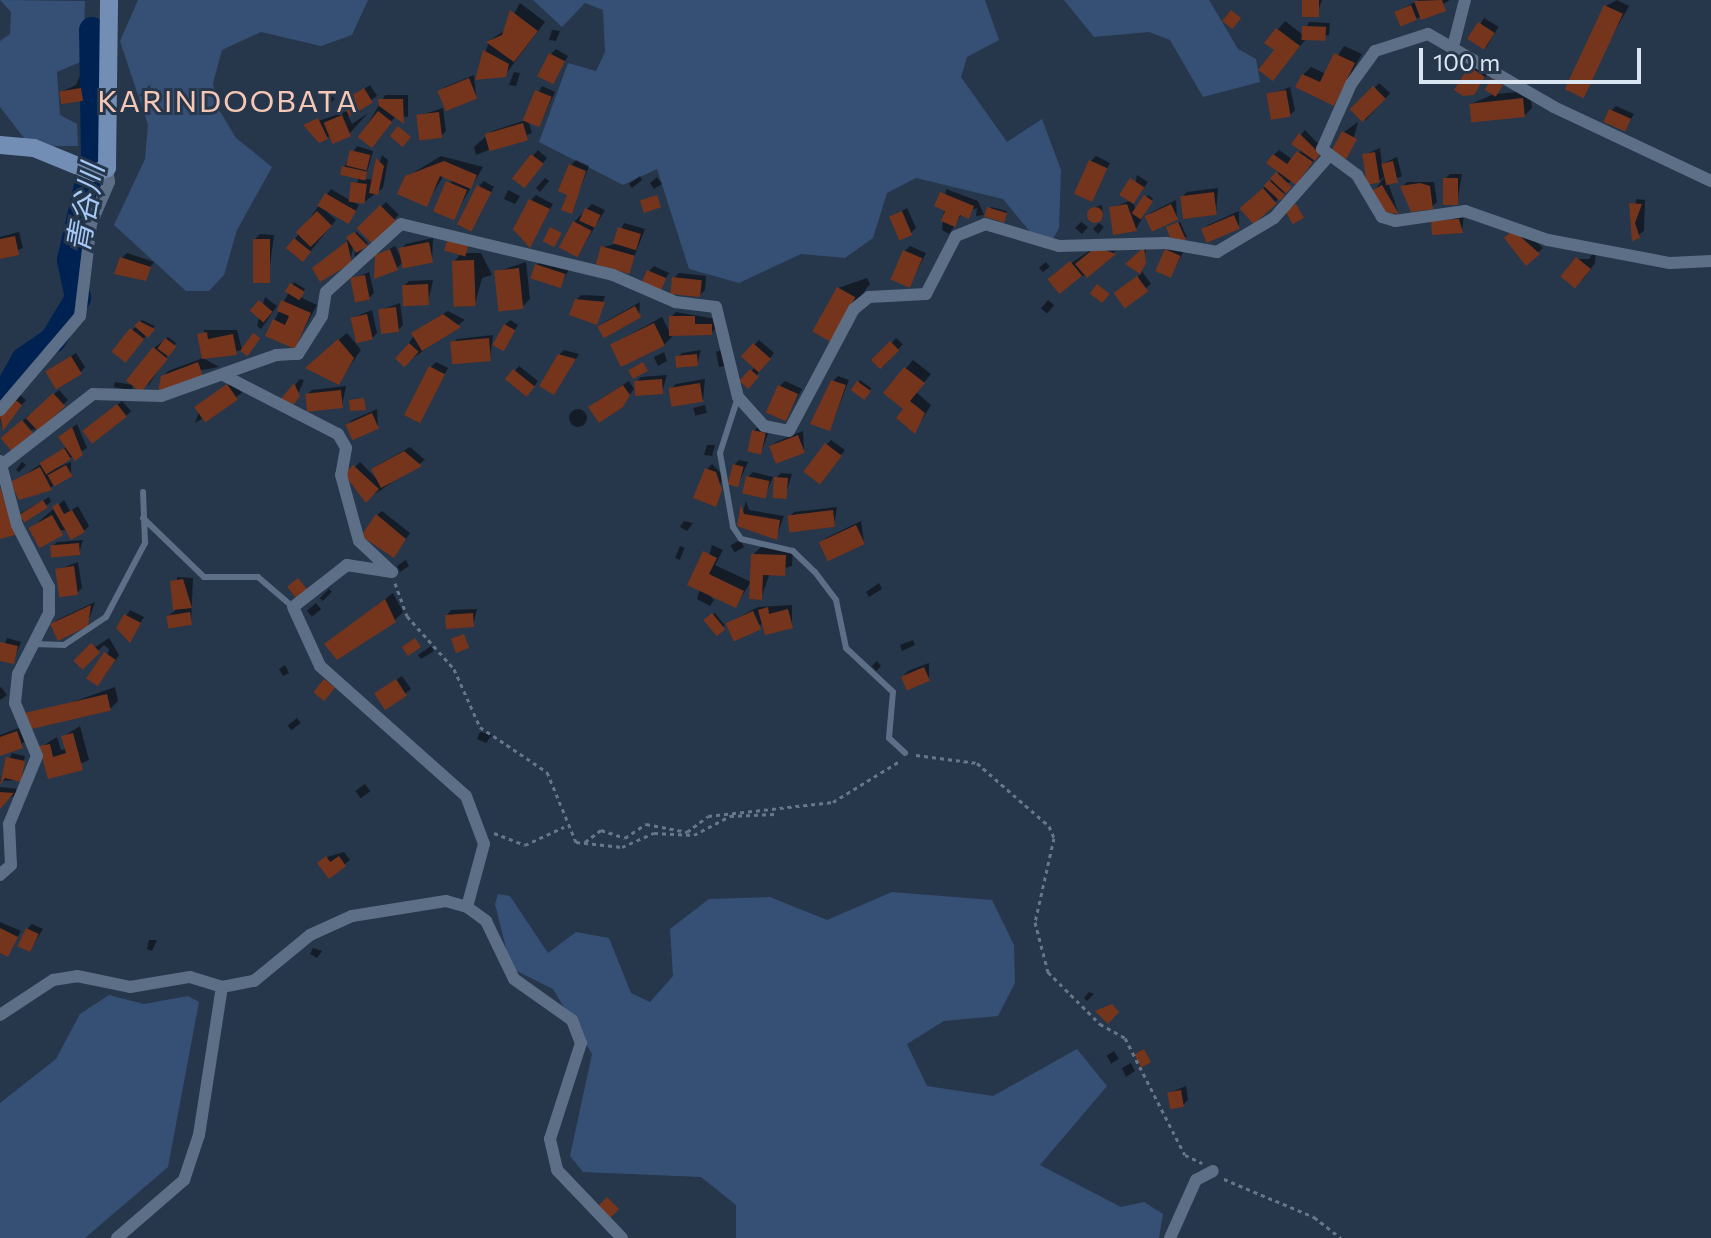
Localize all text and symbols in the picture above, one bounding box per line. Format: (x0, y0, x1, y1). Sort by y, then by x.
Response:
scale bar (1423, 32, 1645, 82)
text: 100 m (1433, 47, 1500, 76)
district label: KARINDOOBATA (97, 82, 359, 118)
water label: 青谷川 (58, 161, 110, 255)

